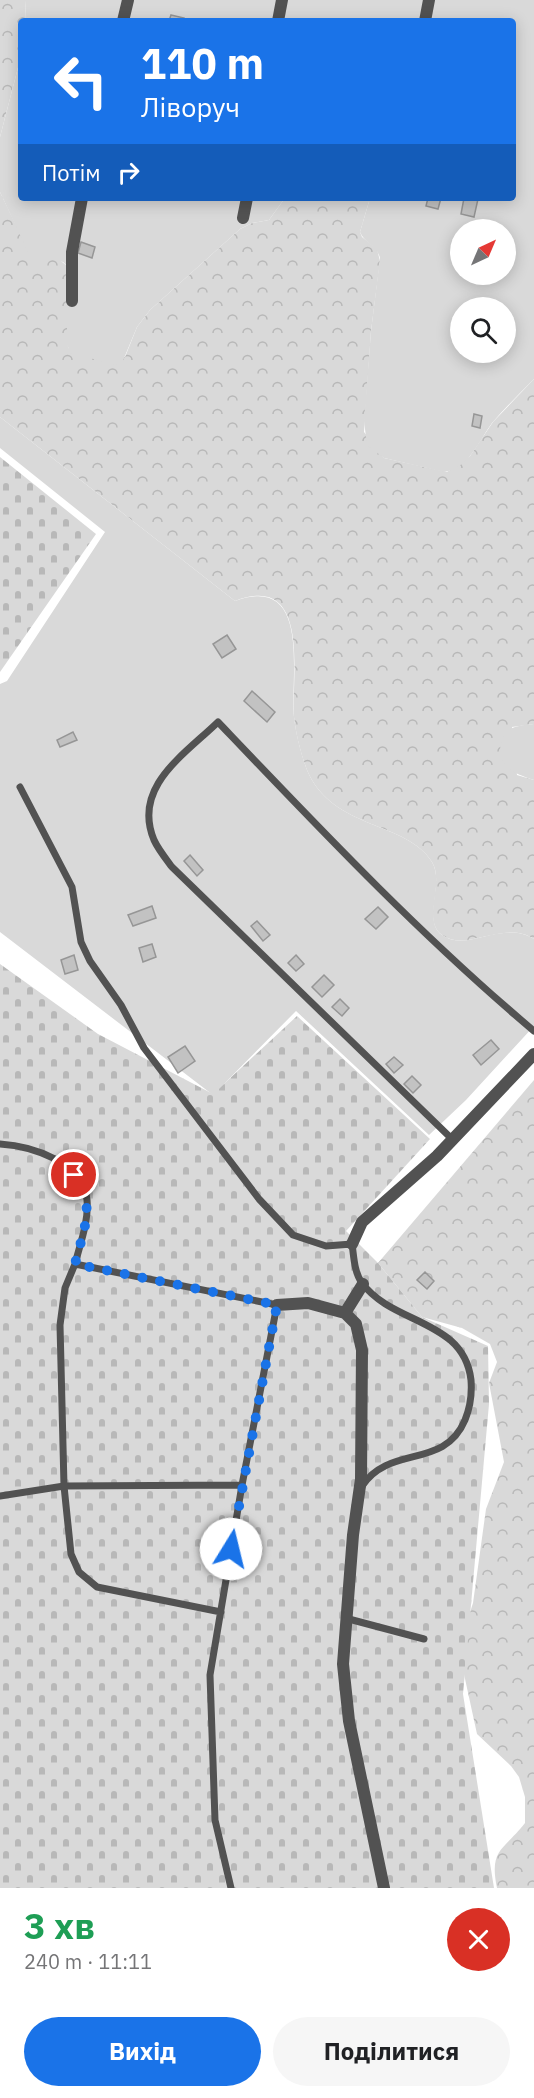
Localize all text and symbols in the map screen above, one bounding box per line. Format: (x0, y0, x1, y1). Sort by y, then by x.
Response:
text: 110 m (141, 36, 264, 91)
icon: left (42, 42, 120, 120)
text: Ліворуч (141, 89, 240, 124)
icon: right (112, 156, 145, 189)
text: Потім (42, 158, 100, 187)
north arrow (450, 219, 516, 285)
map controls (450, 219, 516, 363)
button: search (450, 297, 516, 363)
pin (48, 1149, 99, 1200)
icon: arrive (57, 1158, 90, 1191)
position arrow (199, 1517, 263, 1581)
text: 3 хв (24, 1902, 95, 1949)
button: close (447, 1908, 510, 1971)
text: 240 m · 11:11 (24, 1948, 152, 1975)
button: Вихід (24, 2017, 261, 2086)
button: Поділитися (273, 2017, 510, 2086)

